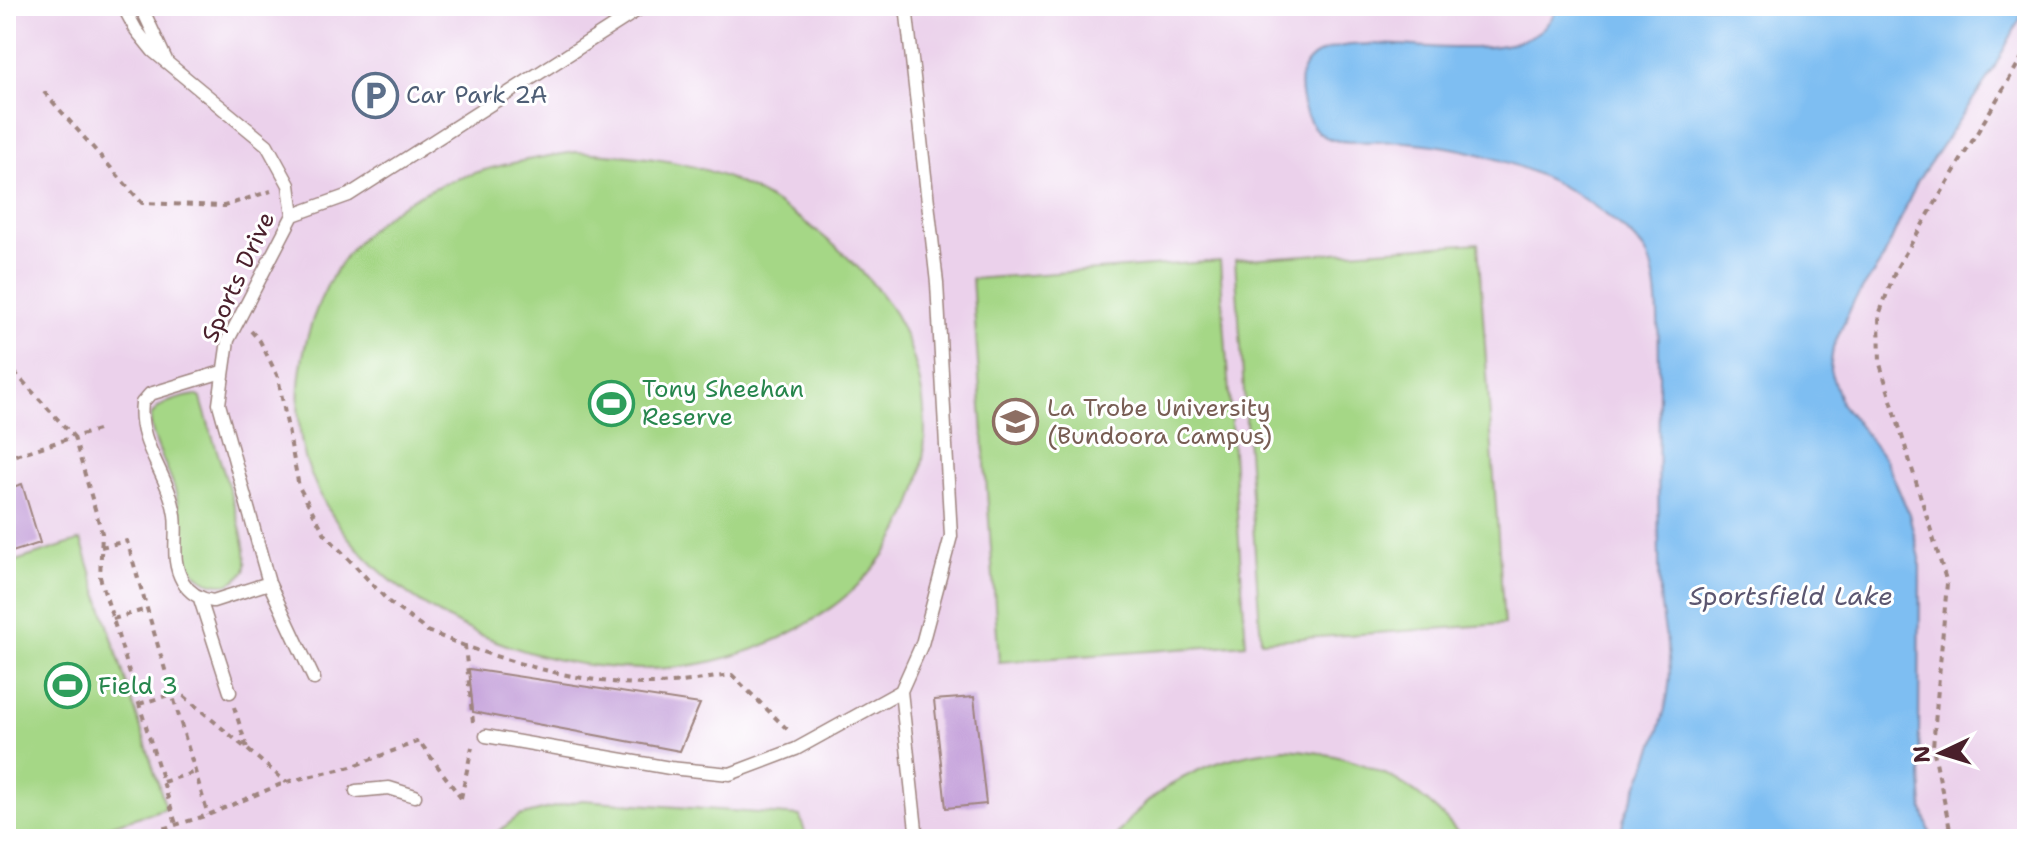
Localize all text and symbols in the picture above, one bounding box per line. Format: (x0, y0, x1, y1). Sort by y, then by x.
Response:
parking icon: Car Park 2A (351, 71, 399, 119)
place label: Car Park 2A (406, 79, 547, 111)
street label: Sports Drive (194, 207, 282, 347)
place label: Tony Sheehan Reserve (642, 373, 804, 433)
sports icon: Tony Sheehan Reserve (587, 379, 635, 427)
place label: La Trobe University (Bundoora Campus) (1047, 392, 1272, 452)
school or university icon: La Trobe University (Bundoora Campus) (992, 398, 1040, 446)
water label: Sportsfield Lake (1689, 578, 1893, 613)
sports icon: Field 3 (43, 662, 91, 710)
place label: Field 3 (98, 670, 178, 702)
north arrow (1901, 713, 1981, 793)
text: N (1906, 745, 1937, 764)

